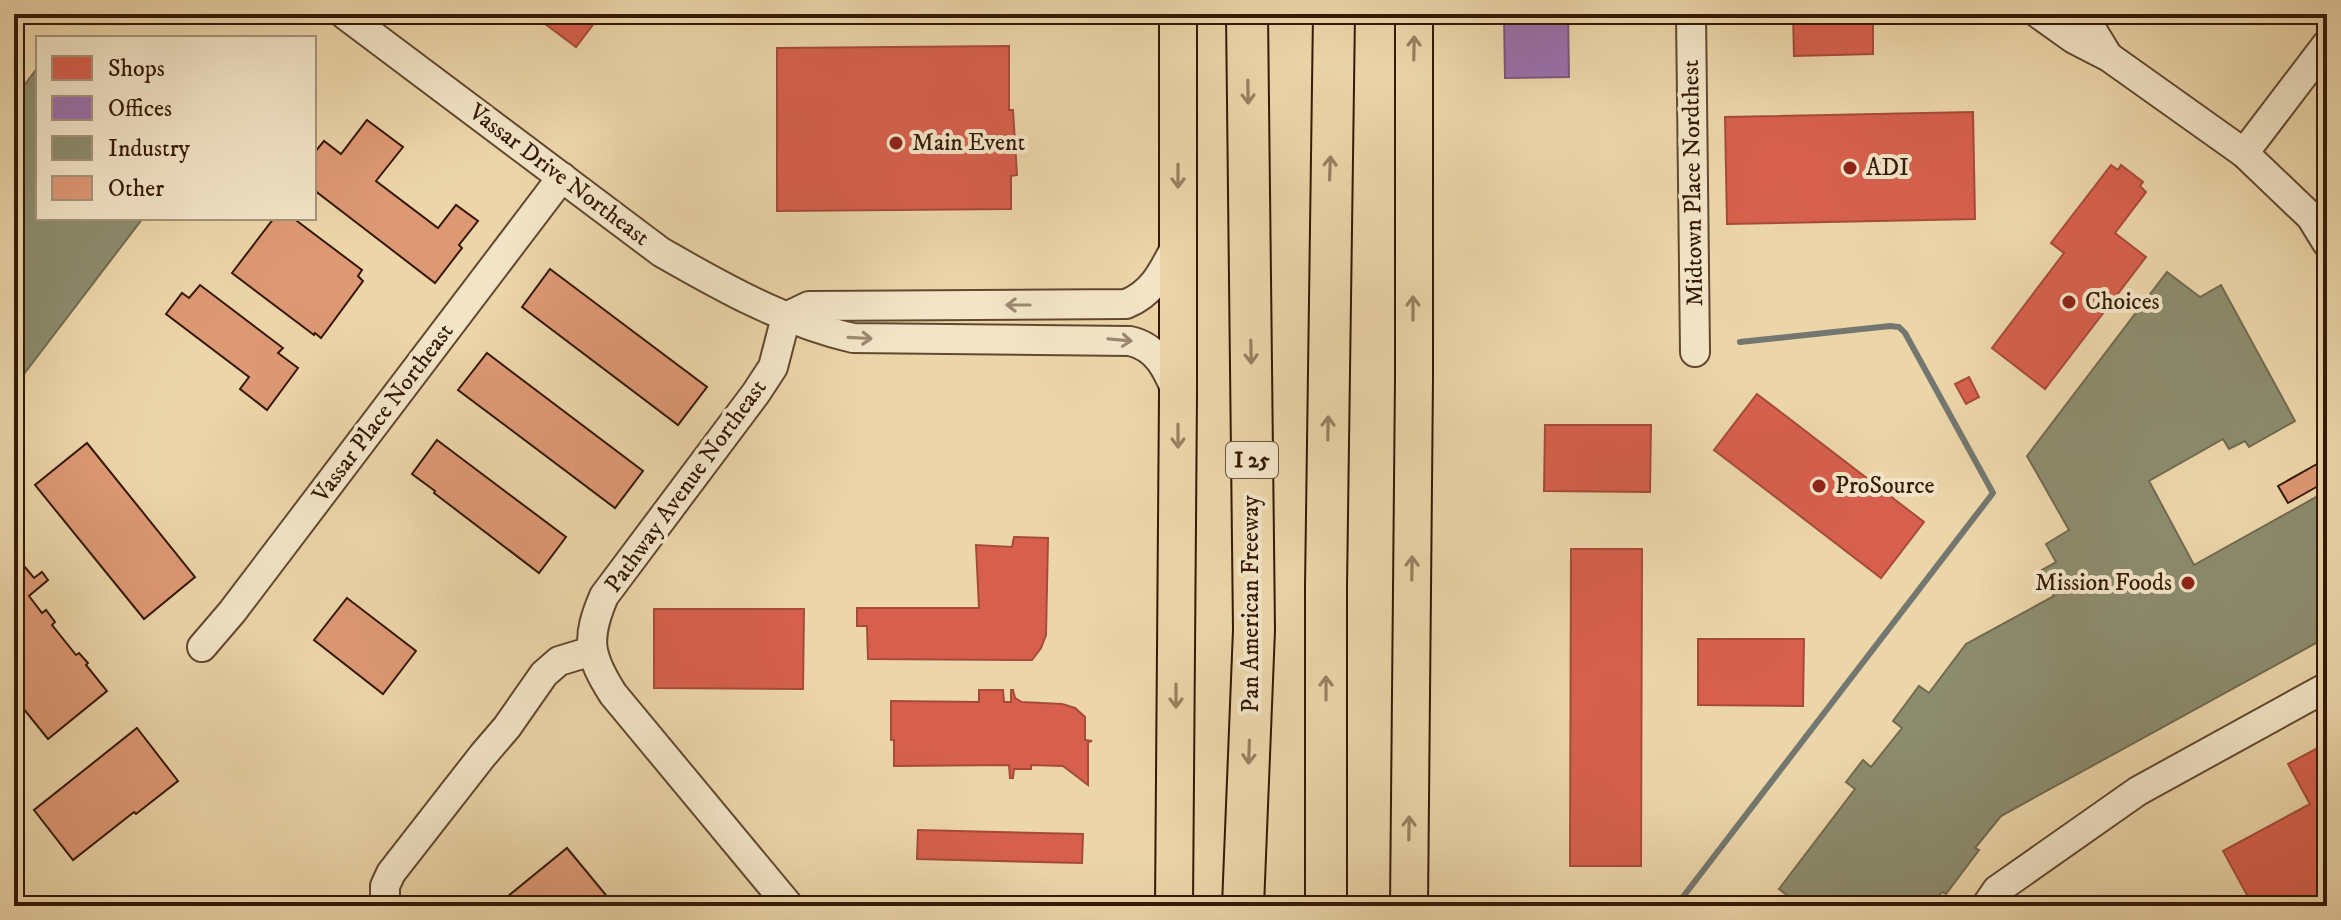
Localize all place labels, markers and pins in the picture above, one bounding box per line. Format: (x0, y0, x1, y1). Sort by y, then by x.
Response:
place label: Main Event (912, 128, 1025, 158)
marker: Main Event (887, 134, 905, 152)
place label: ADI (1866, 153, 1909, 183)
marker: ADI (1841, 159, 1859, 177)
place label: Choices (2085, 287, 2160, 317)
marker: Choices (2060, 293, 2078, 311)
place label: ProSource (1835, 471, 1935, 501)
marker: ProSource (1810, 477, 1828, 495)
place label: Mission Foods (2035, 568, 2172, 598)
marker: Mission Foods (2179, 574, 2197, 592)

